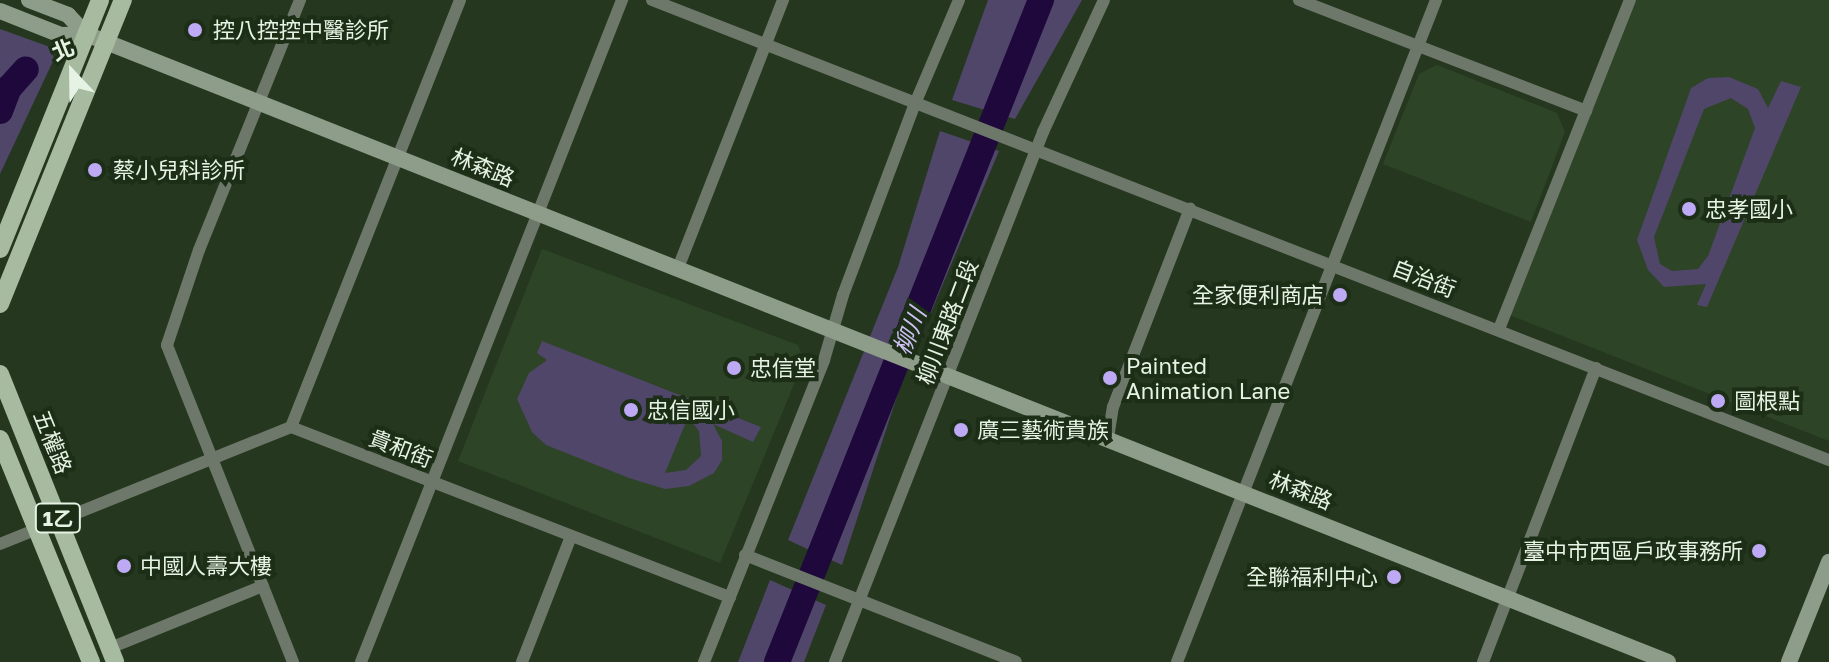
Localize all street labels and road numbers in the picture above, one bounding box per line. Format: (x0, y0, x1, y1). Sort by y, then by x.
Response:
street label: 林森路 (447, 142, 519, 192)
street label: 自治街 (1388, 254, 1460, 302)
street label: 柳川東路二段 (911, 256, 983, 388)
street label: 五權路 (28, 406, 78, 478)
street label: 貴和街 (365, 424, 437, 472)
street label: 林森路 (1265, 465, 1337, 515)
road number: 1乙 (34, 502, 82, 534)

